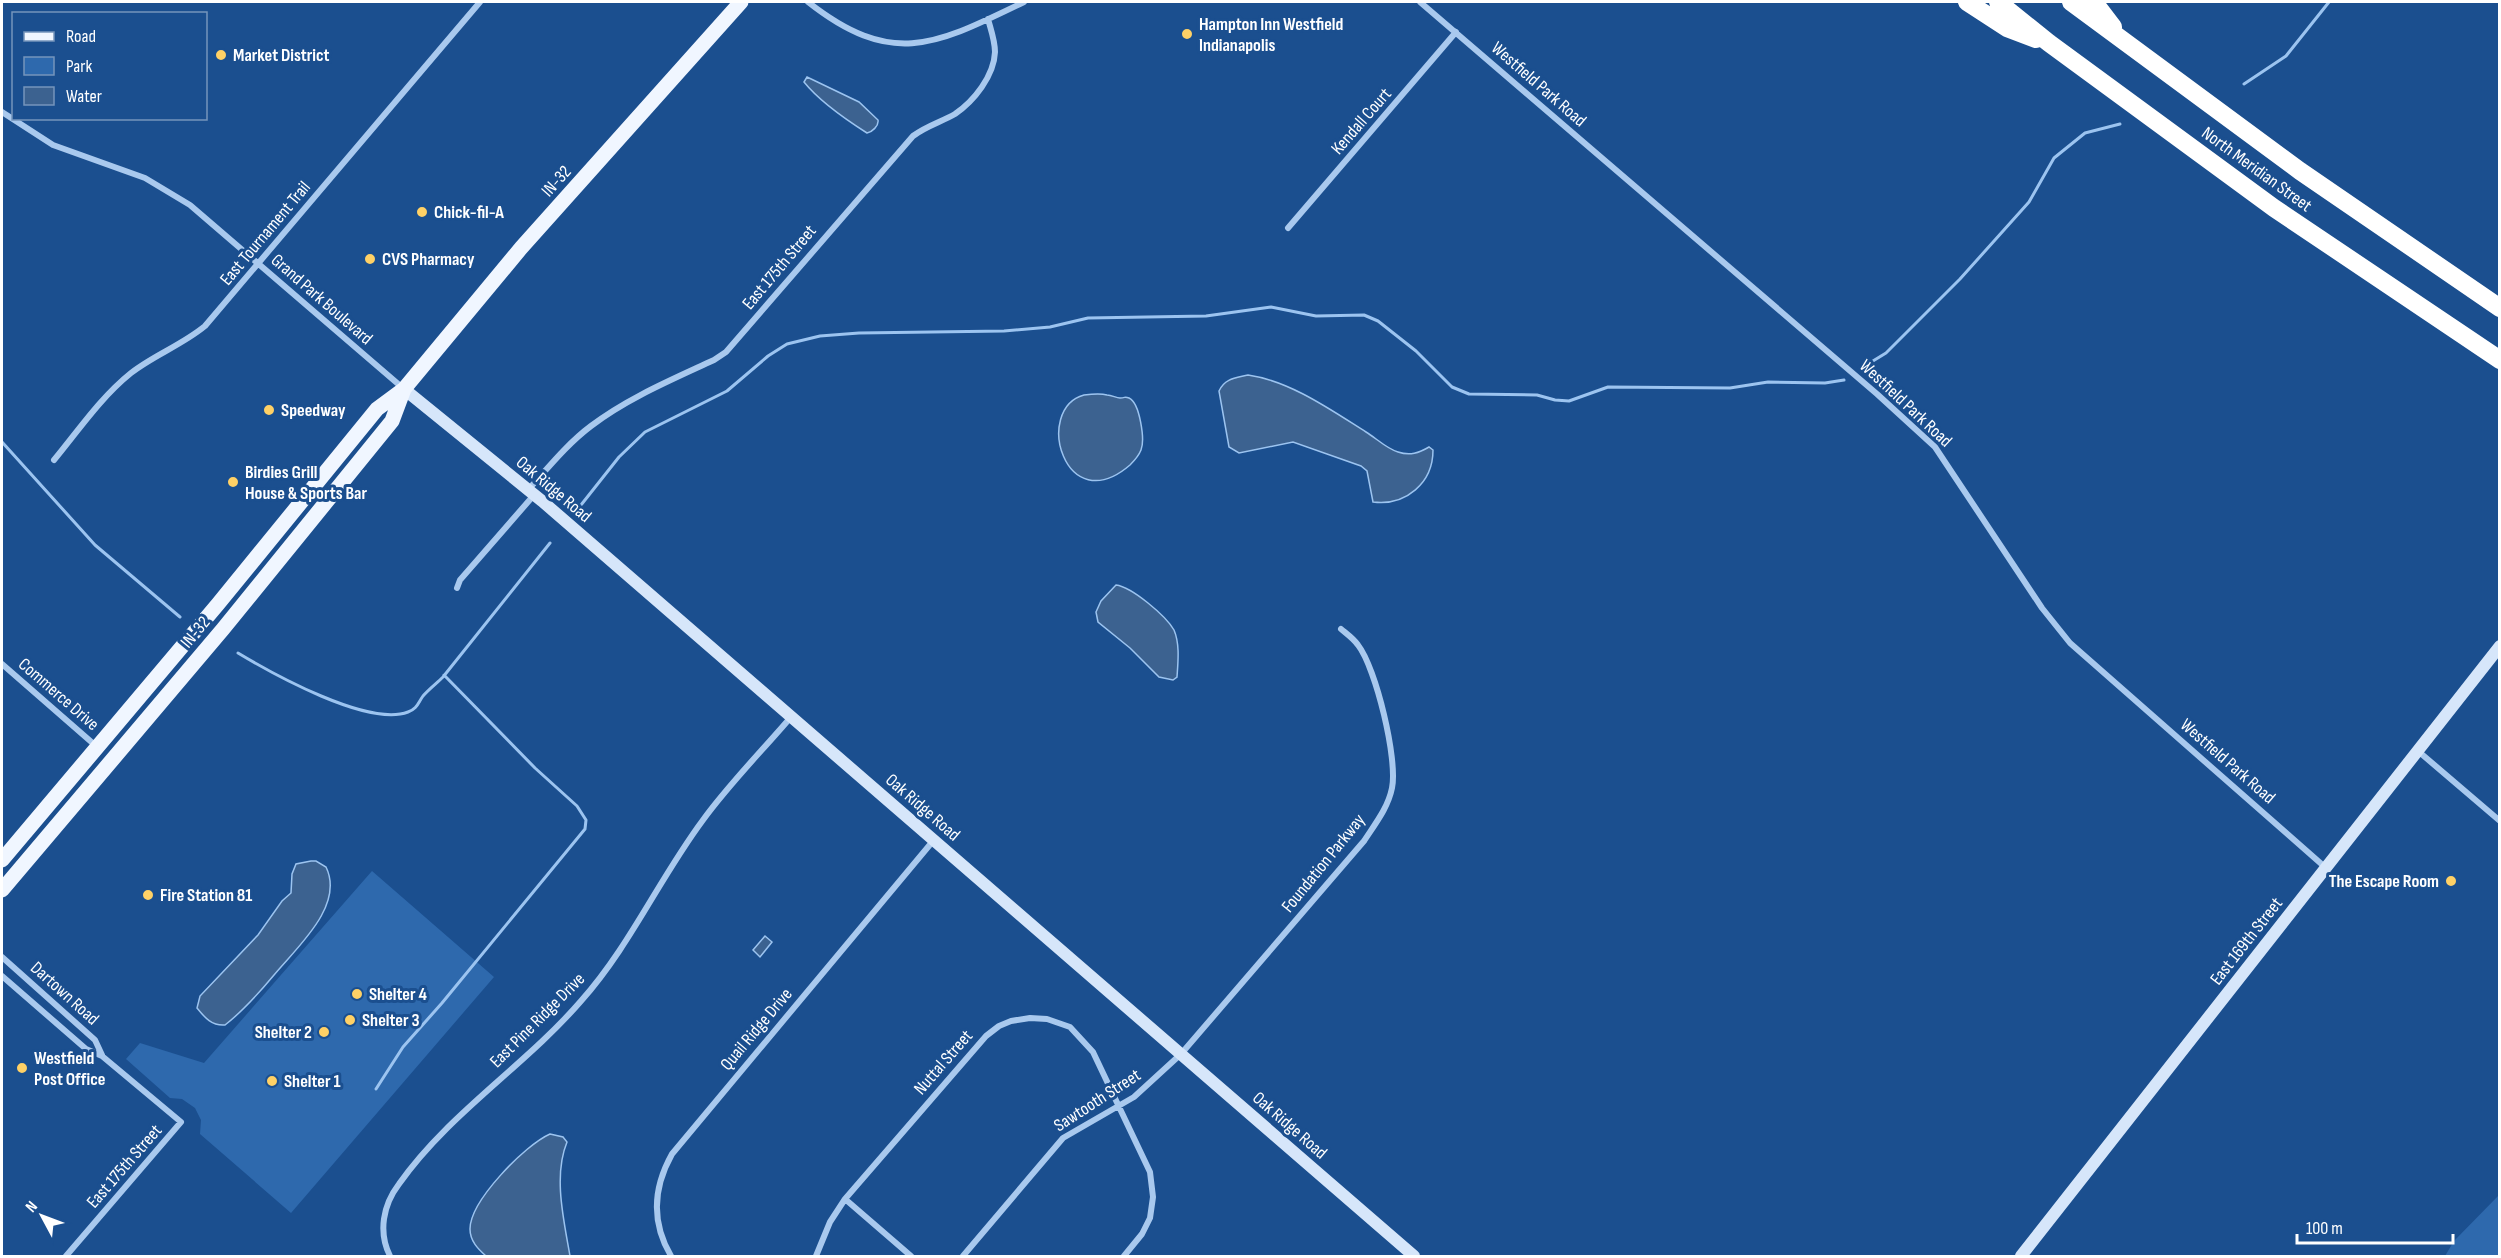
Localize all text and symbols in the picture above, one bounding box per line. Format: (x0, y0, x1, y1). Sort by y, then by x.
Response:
legend (12, 12, 207, 120)
place label: Hampton Inn Westfield Indianapolis (1199, 14, 1343, 56)
text: Road (66, 26, 96, 47)
marker: Hampton Inn Westfield Indianapolis (1180, 27, 1194, 41)
street label: Westfield Park Road (1487, 38, 1590, 131)
place label: Market District (233, 45, 330, 66)
marker: Market District (214, 48, 228, 62)
text: Park (66, 56, 92, 77)
street label: Kendall Court (1327, 83, 1396, 159)
text: Water (66, 86, 102, 107)
street label: North Meridian Street (2198, 122, 2316, 217)
street label: IN-32 (537, 162, 576, 201)
street label: East Tournament Trail (216, 177, 315, 290)
place label: Chick-fil-A (434, 202, 504, 223)
marker: Chick-fil-A (415, 205, 429, 219)
street label: East 175th Street (738, 220, 821, 314)
place label: CVS Pharmacy (382, 249, 475, 270)
street label: Grand Park Boulevard (267, 250, 377, 349)
marker: CVS Pharmacy (363, 252, 377, 266)
street label: Westfield Park Road (1855, 355, 1956, 451)
place label: Speedway (281, 400, 346, 421)
marker: Speedway (262, 403, 276, 417)
street label: Oak Ridge Road (512, 452, 596, 527)
place label: Birdies Grill House & Sports Bar (245, 462, 367, 504)
marker: Birdies Grill House & Sports Bar (226, 475, 240, 489)
street label: IN-32 (176, 612, 214, 652)
street label: Commerce Drive (14, 654, 103, 735)
street label: Westfield Park Road (2176, 715, 2279, 808)
street label: Oak Ridge Road (881, 769, 964, 845)
street label: Foundation Parkway (1277, 810, 1370, 917)
place label: The Escape Room (2329, 871, 2439, 892)
marker: The Escape Room (2444, 874, 2458, 888)
place label: Fire Station 81 (160, 885, 252, 906)
marker: Fire Station 81 (141, 888, 155, 902)
street label: East 169th Street (2206, 893, 2287, 989)
street label: Dartown Road (26, 957, 103, 1029)
street label: East Pine Ridge Drive (486, 969, 589, 1072)
place label: Shelter 4 (369, 984, 427, 1005)
street label: Quail Ridge Drive (716, 984, 797, 1075)
marker: Shelter 4 (350, 987, 364, 1001)
place label: Shelter 3 (362, 1010, 419, 1031)
marker: Shelter 3 (343, 1013, 357, 1027)
place label: Shelter 2 (255, 1022, 312, 1043)
marker: Shelter 2 (317, 1025, 331, 1039)
street label: Nuttal Street (910, 1025, 977, 1099)
place label: Westfield Post Office (34, 1048, 105, 1090)
marker: Westfield Post Office (15, 1061, 29, 1075)
street label: Sawtooth Street (1050, 1064, 1145, 1136)
place label: Shelter 1 (284, 1071, 340, 1092)
marker: Shelter 1 (265, 1074, 279, 1088)
street label: Oak Ridge Road (1248, 1087, 1331, 1163)
street label: East 175th Street (82, 1120, 167, 1212)
north arrow (12, 1186, 72, 1246)
text: N (22, 1198, 42, 1217)
scale bar (2297, 1207, 2453, 1245)
text: 100 m (2306, 1218, 2343, 1239)

